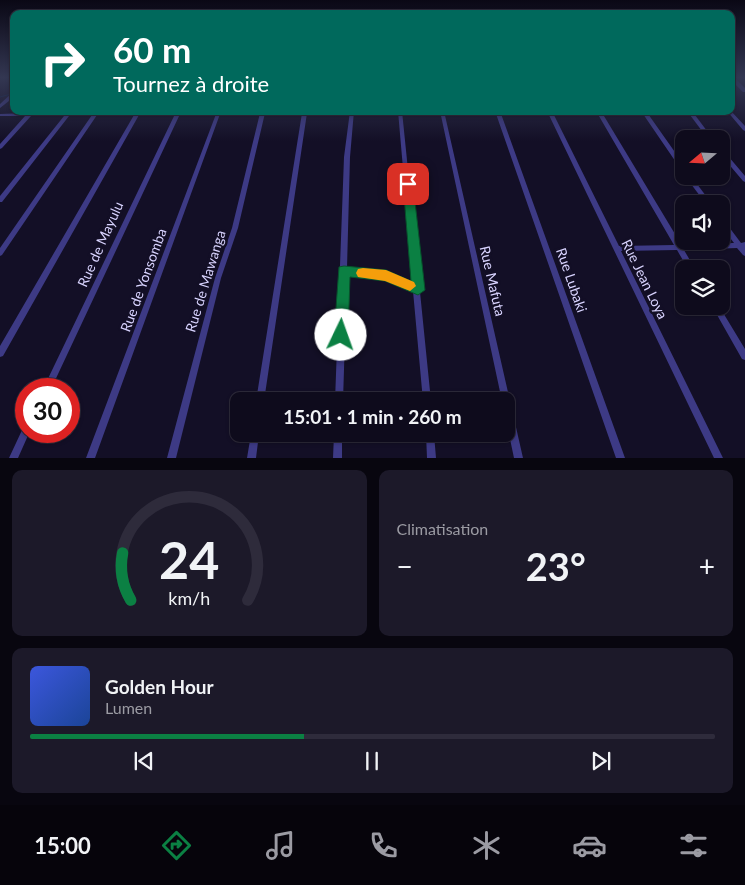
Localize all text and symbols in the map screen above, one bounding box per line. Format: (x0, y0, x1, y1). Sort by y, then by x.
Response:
text: 60 m (113, 28, 191, 70)
icon: right (30, 30, 95, 95)
text: Tournez à droite (113, 70, 269, 97)
north arrow (675, 130, 730, 185)
map controls (675, 130, 730, 315)
pin (387, 163, 429, 205)
icon: arrive (394, 170, 422, 198)
button: sound (675, 195, 730, 250)
street label: Rue de Mayulu (74, 199, 126, 289)
street label: Rue de Yonsomba (116, 226, 170, 334)
street label: Rue de Mawanga (181, 228, 229, 334)
street label: Rue Jean Loya (618, 236, 672, 322)
street label: Rue Mafuta (477, 244, 509, 318)
street label: Rue Lubaki (553, 245, 591, 315)
button: layers (675, 260, 730, 315)
position arrow (314, 308, 366, 360)
speed limit sign: 30 (15, 378, 80, 443)
text: 15:01 · 1 min · 260 m (283, 405, 462, 428)
text: Climatisation (397, 519, 488, 538)
text: 24 (159, 528, 219, 590)
text: 23° (526, 543, 586, 589)
text: − (397, 549, 413, 583)
text: + (699, 549, 715, 583)
text: km/h (168, 587, 210, 609)
text: Golden Hour (105, 675, 214, 698)
text: Lumen (105, 698, 152, 717)
icon: previous (130, 747, 158, 775)
icon: pause (358, 747, 386, 775)
icon: next (587, 747, 615, 775)
icon: directions (159, 828, 194, 863)
icon: music (263, 828, 298, 863)
icon: phone (366, 828, 401, 863)
icon: climate (469, 828, 504, 863)
icon: car (572, 828, 607, 863)
icon: filters (676, 828, 711, 863)
text: 15:00 (34, 832, 91, 859)

